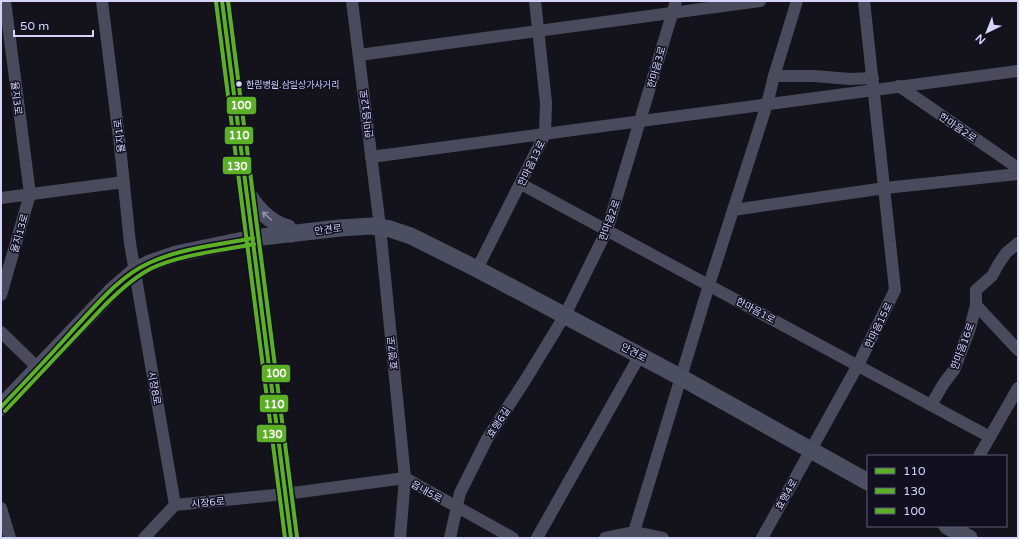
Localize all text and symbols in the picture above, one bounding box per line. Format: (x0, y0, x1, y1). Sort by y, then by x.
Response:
scale bar (14, 12, 93, 38)
north arrow (967, 12, 1007, 52)
text: 50 m (20, 19, 49, 33)
text: N (973, 31, 988, 47)
street label: 한마음3로 (645, 45, 669, 90)
marker: 한림병원.삼일상가사거리 (234, 79, 244, 89)
place label: 한림병원.삼일상가사거리 (246, 80, 339, 91)
street label: 율지3로 (8, 81, 24, 116)
street label: 한마음12로 (358, 89, 376, 139)
line badge: 100 (226, 96, 257, 115)
text: 100 (231, 99, 251, 112)
street label: 한마음2로 (936, 111, 979, 145)
street label: 율지1로 (112, 118, 128, 153)
line badge: 110 (224, 126, 254, 145)
text: 110 (229, 129, 249, 142)
street label: 한마음13로 (516, 139, 548, 188)
line badge: 130 (222, 156, 252, 175)
text: 130 (227, 160, 247, 173)
street label: 한마음2로 (597, 198, 623, 243)
one-way arrow (262, 211, 272, 220)
street label: 율지13로 (9, 212, 31, 254)
street label: 안견로 (314, 222, 343, 238)
street label: 한마음1로 (734, 295, 777, 326)
street label: 한마음15로 (863, 301, 895, 350)
street label: 한마음16로 (948, 321, 977, 372)
street label: 효행7로 (385, 335, 401, 370)
street label: 안견로 (619, 341, 649, 365)
line badge: 100 (261, 364, 291, 383)
text: 100 (266, 367, 286, 380)
street label: 시장8로 (145, 370, 163, 406)
line badge: 110 (259, 394, 289, 413)
text: 110 (264, 398, 284, 411)
street label: 효행6길 (485, 405, 513, 440)
line badge: 130 (256, 424, 287, 443)
text: 130 (262, 428, 282, 441)
legend (867, 455, 1007, 527)
text: 110 (903, 464, 926, 478)
street label: 효행4로 (773, 477, 800, 512)
street label: 읍내5로 (409, 478, 444, 505)
text: 130 (903, 484, 926, 498)
street label: 시장6로 (191, 496, 225, 510)
text: 100 (903, 504, 926, 518)

